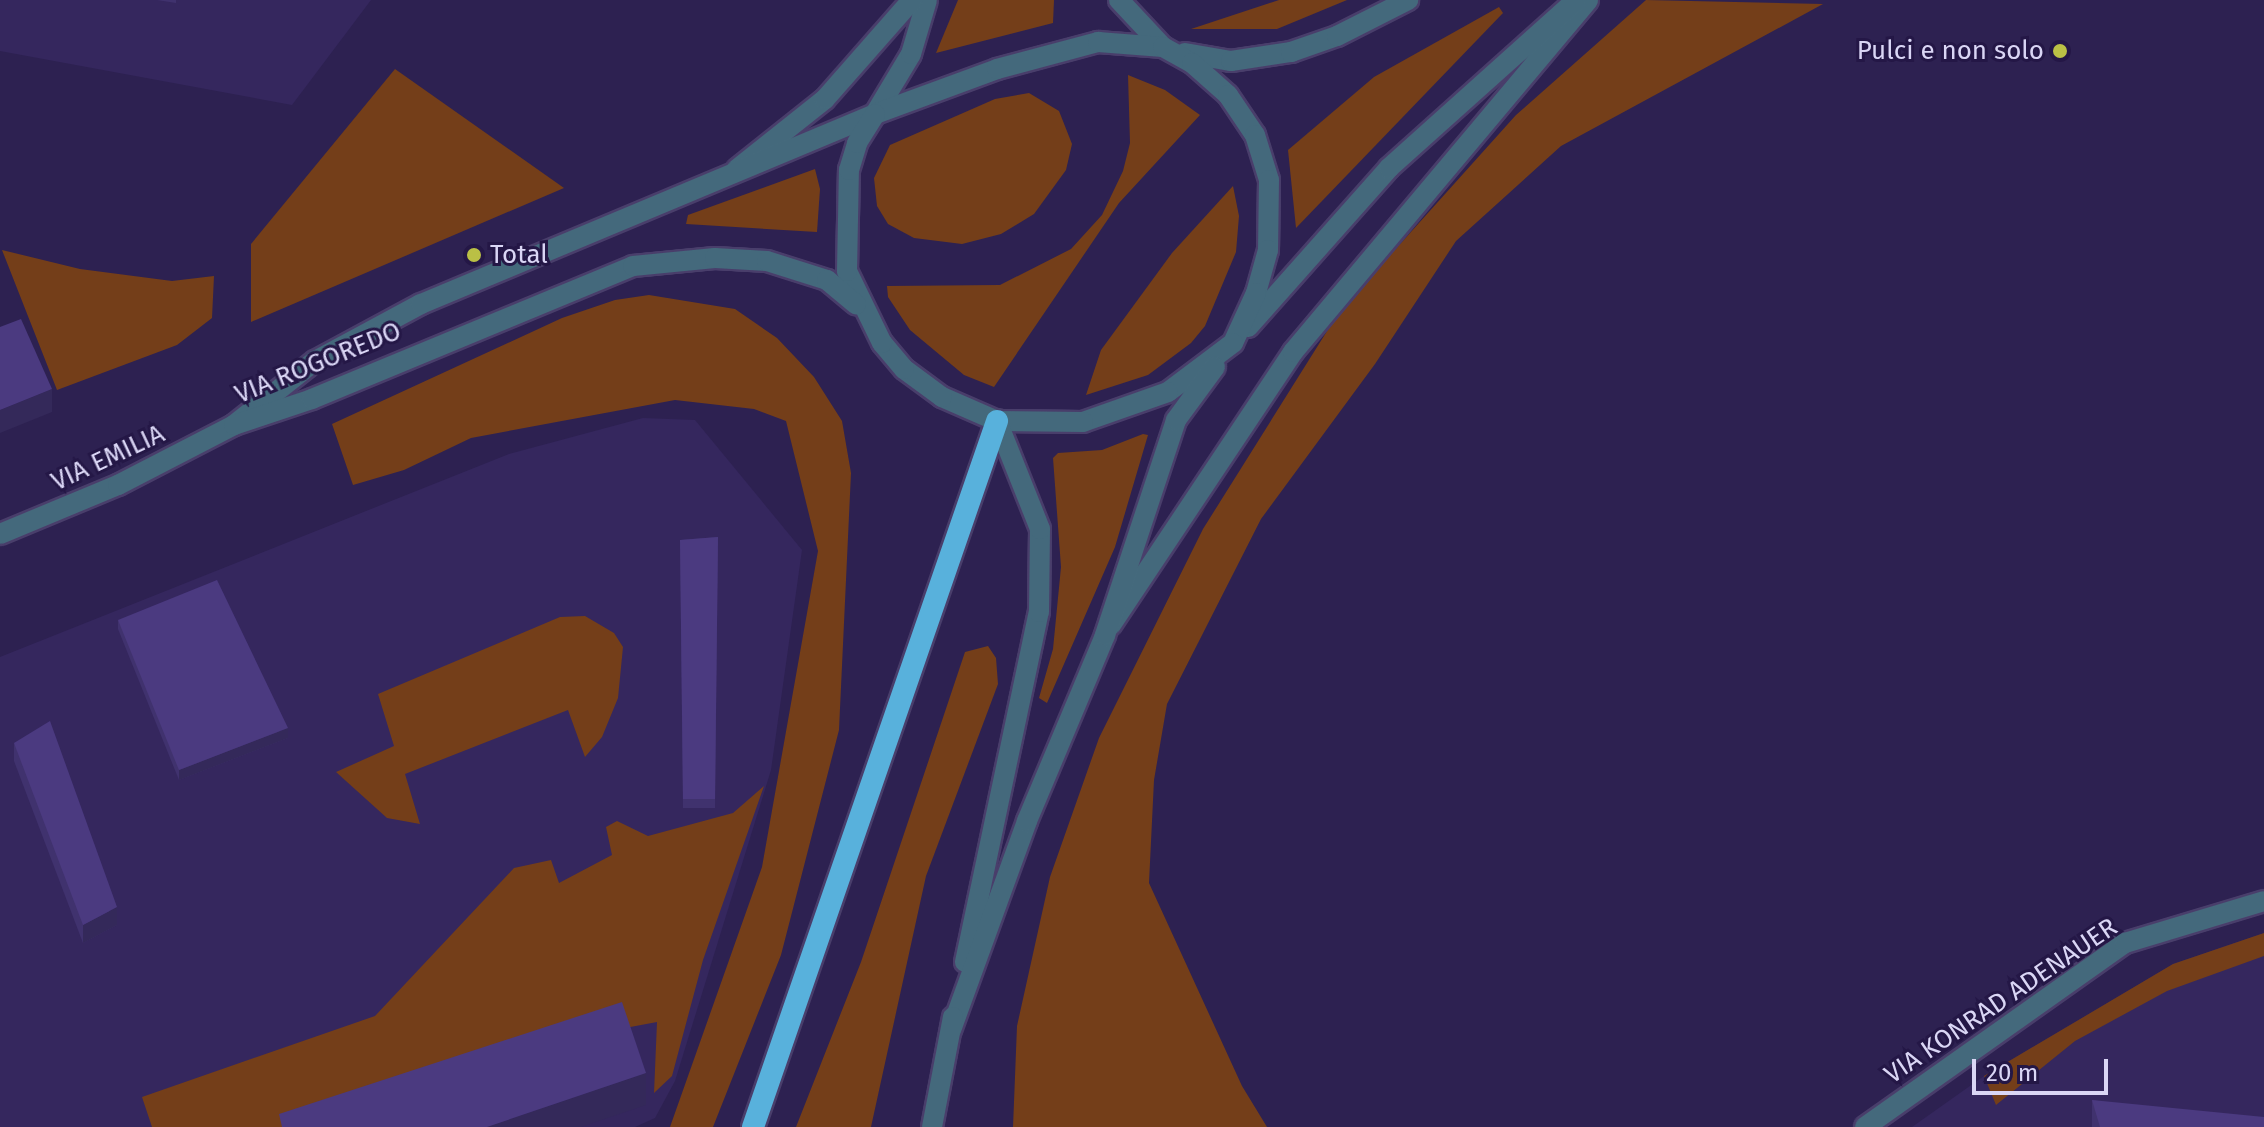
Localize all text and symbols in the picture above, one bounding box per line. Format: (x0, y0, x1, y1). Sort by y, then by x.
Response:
place label: Pulci e non solo (1857, 35, 2044, 67)
marker: Pulci e non solo (2051, 42, 2069, 60)
place label: Total (490, 239, 548, 271)
marker: Total (465, 246, 483, 264)
street label: VIA ROGOREDO (230, 316, 406, 410)
street label: VIA EMILIA (46, 418, 170, 498)
street label: VIA KONRAD ADENAUER (1879, 912, 2123, 1090)
scale bar (1976, 1043, 2112, 1093)
text: 20 m (1986, 1059, 2038, 1087)

